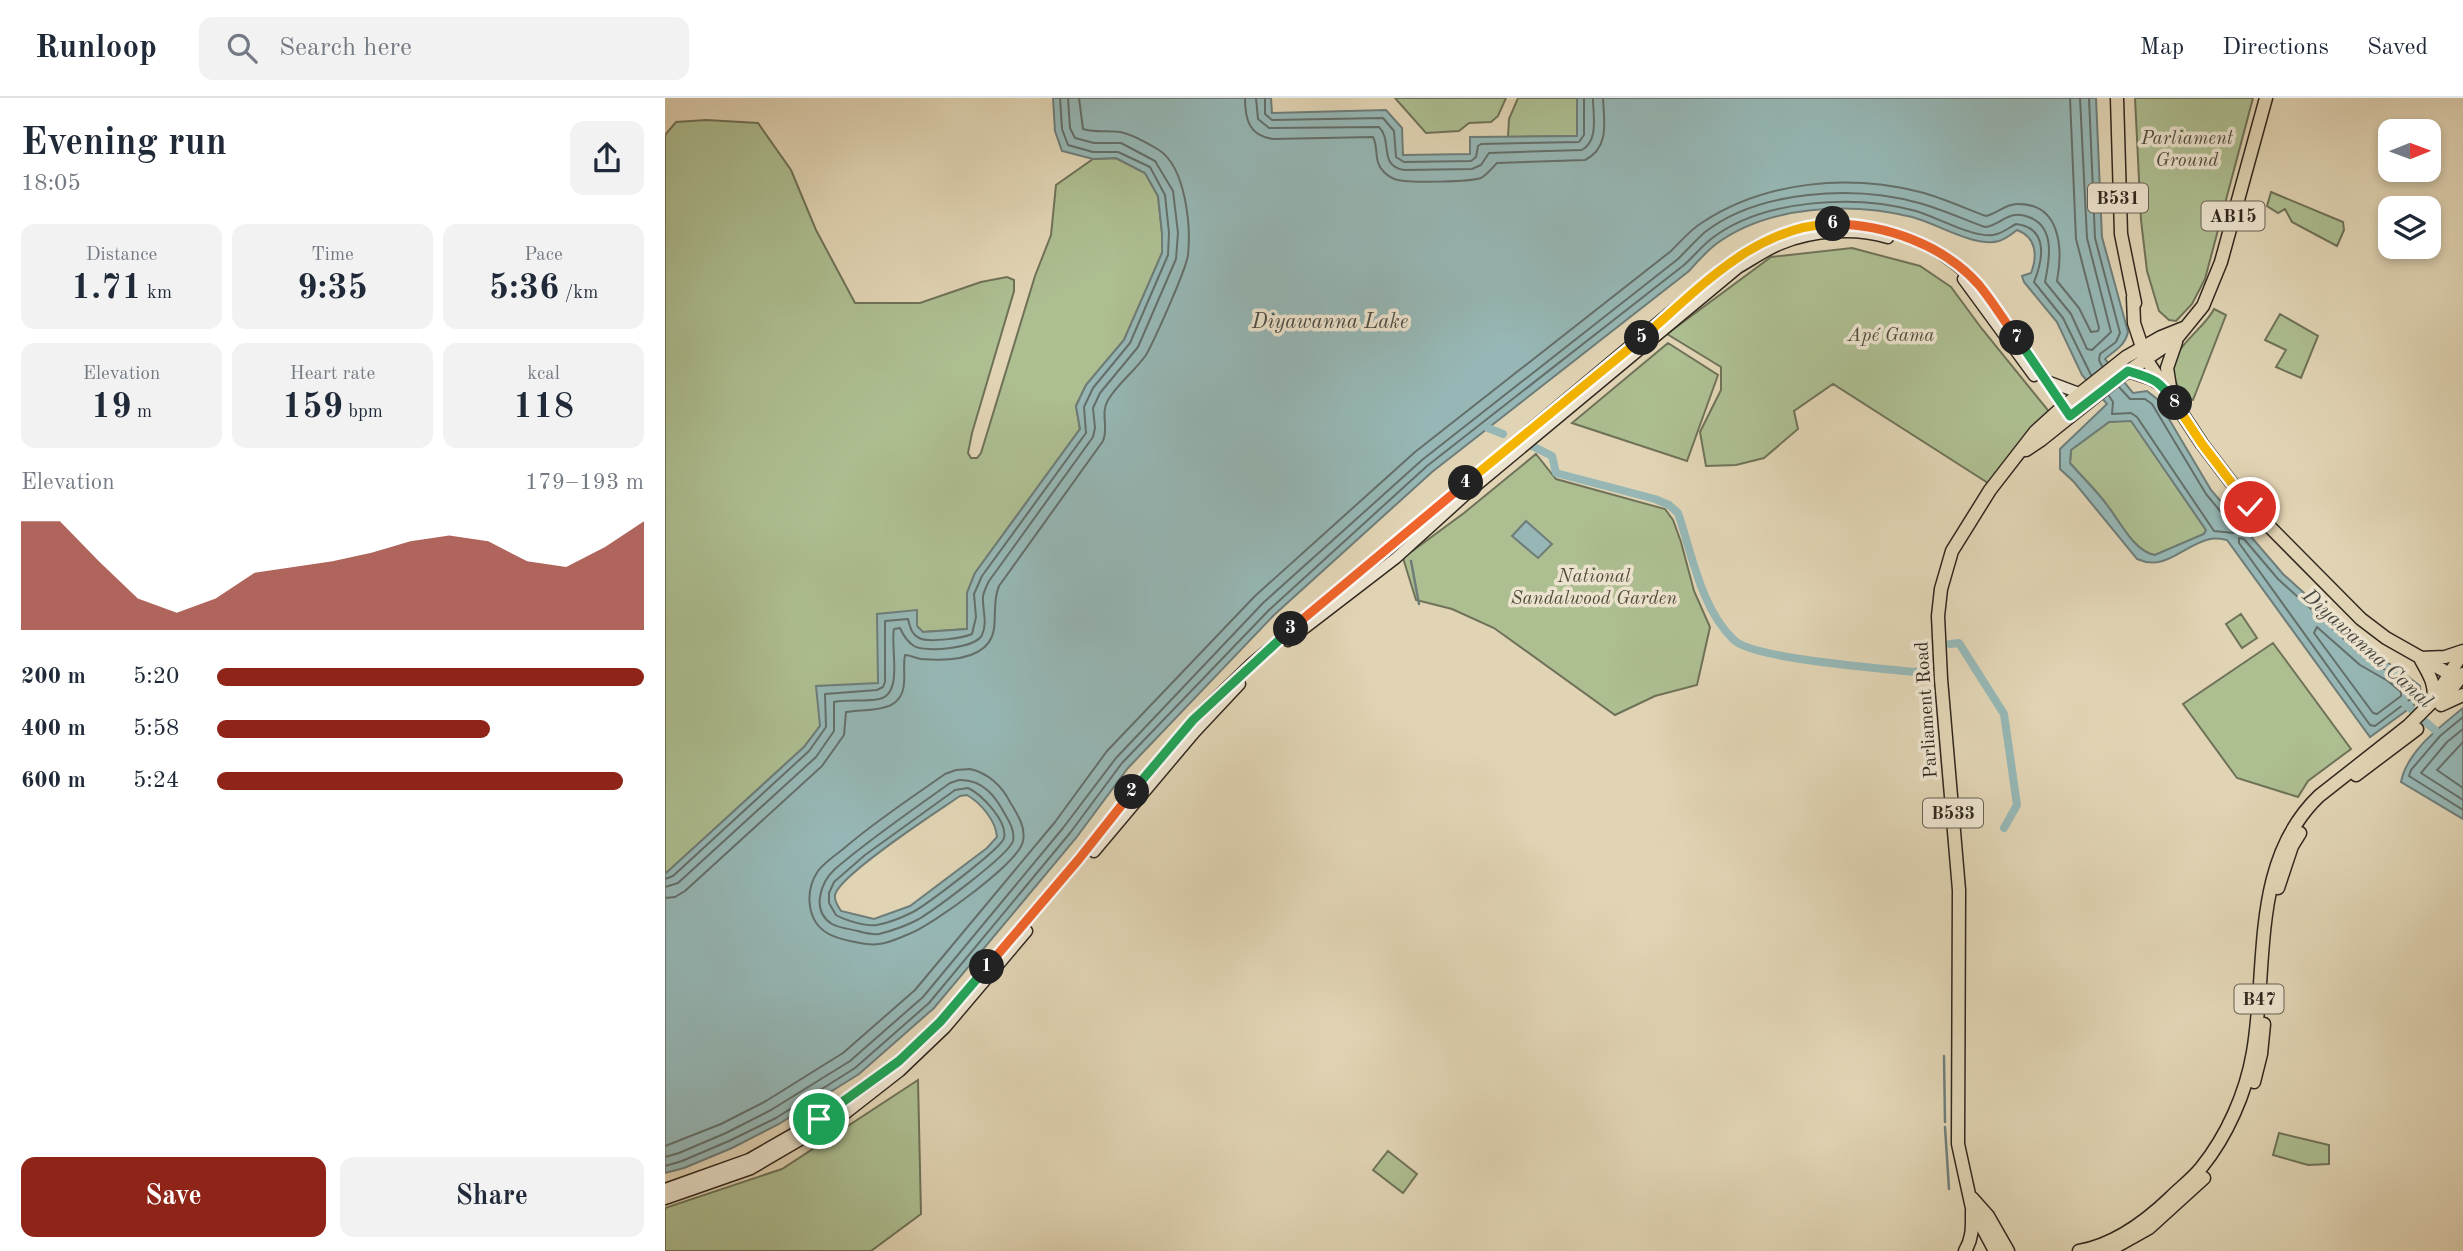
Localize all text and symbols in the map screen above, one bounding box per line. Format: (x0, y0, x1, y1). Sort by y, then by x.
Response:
search box (199, 17, 689, 80)
icon: search (223, 29, 261, 67)
text: Runloop (35, 32, 157, 65)
text: Search here (279, 35, 412, 61)
text: Map (2140, 36, 2184, 60)
text: Directions (2222, 36, 2329, 60)
text: Saved (2367, 36, 2428, 60)
north arrow (2378, 119, 2441, 182)
map controls (2378, 119, 2441, 259)
button: share (570, 121, 644, 195)
text: Evening run (21, 125, 227, 163)
park label: Parliament Ground (2140, 130, 2234, 171)
text: 18:05 (21, 172, 81, 195)
road number: B531 (2088, 184, 2148, 212)
button: layers (2378, 196, 2441, 259)
road number: AB15 (2201, 202, 2265, 230)
pin: 6 (1815, 206, 1851, 242)
text: 6 (1827, 214, 1838, 233)
text: Distance (86, 246, 157, 265)
text: Time (311, 246, 354, 265)
text: Pace (524, 246, 563, 265)
text: 1.71 (71, 271, 142, 306)
text: 9:35 (297, 271, 368, 306)
text: 5:36 (489, 271, 559, 306)
text: km (142, 284, 172, 303)
text: /km (559, 284, 598, 303)
water label: Diyawanna Lake (1251, 312, 1408, 333)
pin: 5 (1625, 320, 1660, 356)
pin: 7 (1999, 320, 2035, 356)
park label: Apé Gama (1847, 327, 1934, 346)
text: 5 (1636, 328, 1647, 347)
text: 7 (2011, 328, 2022, 347)
text: Elevation (83, 365, 160, 384)
text: Heart rate (290, 365, 375, 384)
text: kcal (527, 365, 560, 384)
pin: 8 (2157, 386, 2193, 420)
text: 19 (91, 390, 132, 425)
text: 159 (282, 390, 343, 425)
text: 118 (513, 390, 574, 425)
text: 8 (2169, 393, 2180, 412)
text: m (132, 403, 152, 422)
text: bpm (343, 403, 383, 422)
pin: 4 (1449, 466, 1483, 500)
text: Elevation (21, 471, 115, 494)
text: 179–193 m (525, 471, 644, 494)
text: 4 (1460, 473, 1471, 492)
pin (2220, 477, 2280, 537)
icon: check (2231, 488, 2269, 526)
park label: National Sandalwood Garden (1511, 568, 1677, 609)
water label: Diyawanna Canal (2297, 585, 2436, 713)
pin: 3 (1273, 612, 1309, 646)
text: 3 (1285, 619, 1296, 638)
street label: Parliament Road (1913, 641, 1942, 779)
text: 200 m (21, 665, 86, 688)
text: 5:20 (133, 665, 179, 688)
text: 400 m (21, 717, 86, 740)
text: 5:58 (133, 717, 179, 740)
text: 600 m (21, 769, 86, 792)
text: 5:24 (133, 769, 179, 792)
pin: 2 (1114, 774, 1149, 810)
text: 2 (1126, 782, 1137, 801)
road number: B533 (1923, 798, 1983, 828)
pin: 1 (969, 950, 1005, 984)
text: 1 (981, 957, 992, 976)
road number: B47 (2235, 985, 2283, 1014)
pin (789, 1089, 849, 1149)
icon: arrive (800, 1100, 838, 1138)
button: Save (21, 1157, 326, 1237)
button: Share (340, 1157, 644, 1237)

